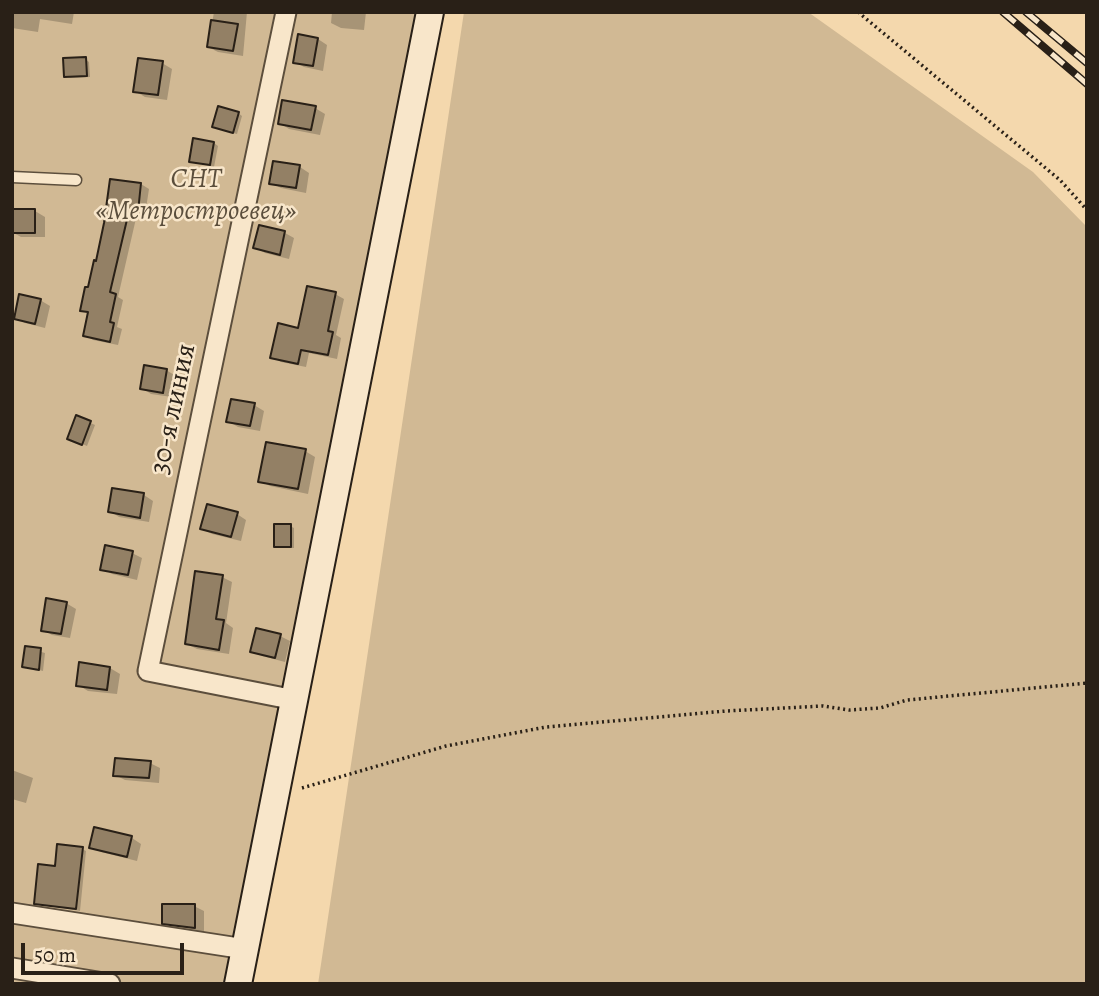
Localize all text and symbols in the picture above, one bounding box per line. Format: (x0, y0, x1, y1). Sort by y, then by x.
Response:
park label: СНТ «Метростроевец» (96, 163, 296, 229)
street label: 30-я линия (144, 341, 204, 477)
scale bar (24, 930, 187, 974)
text: 50 m (34, 941, 76, 969)

